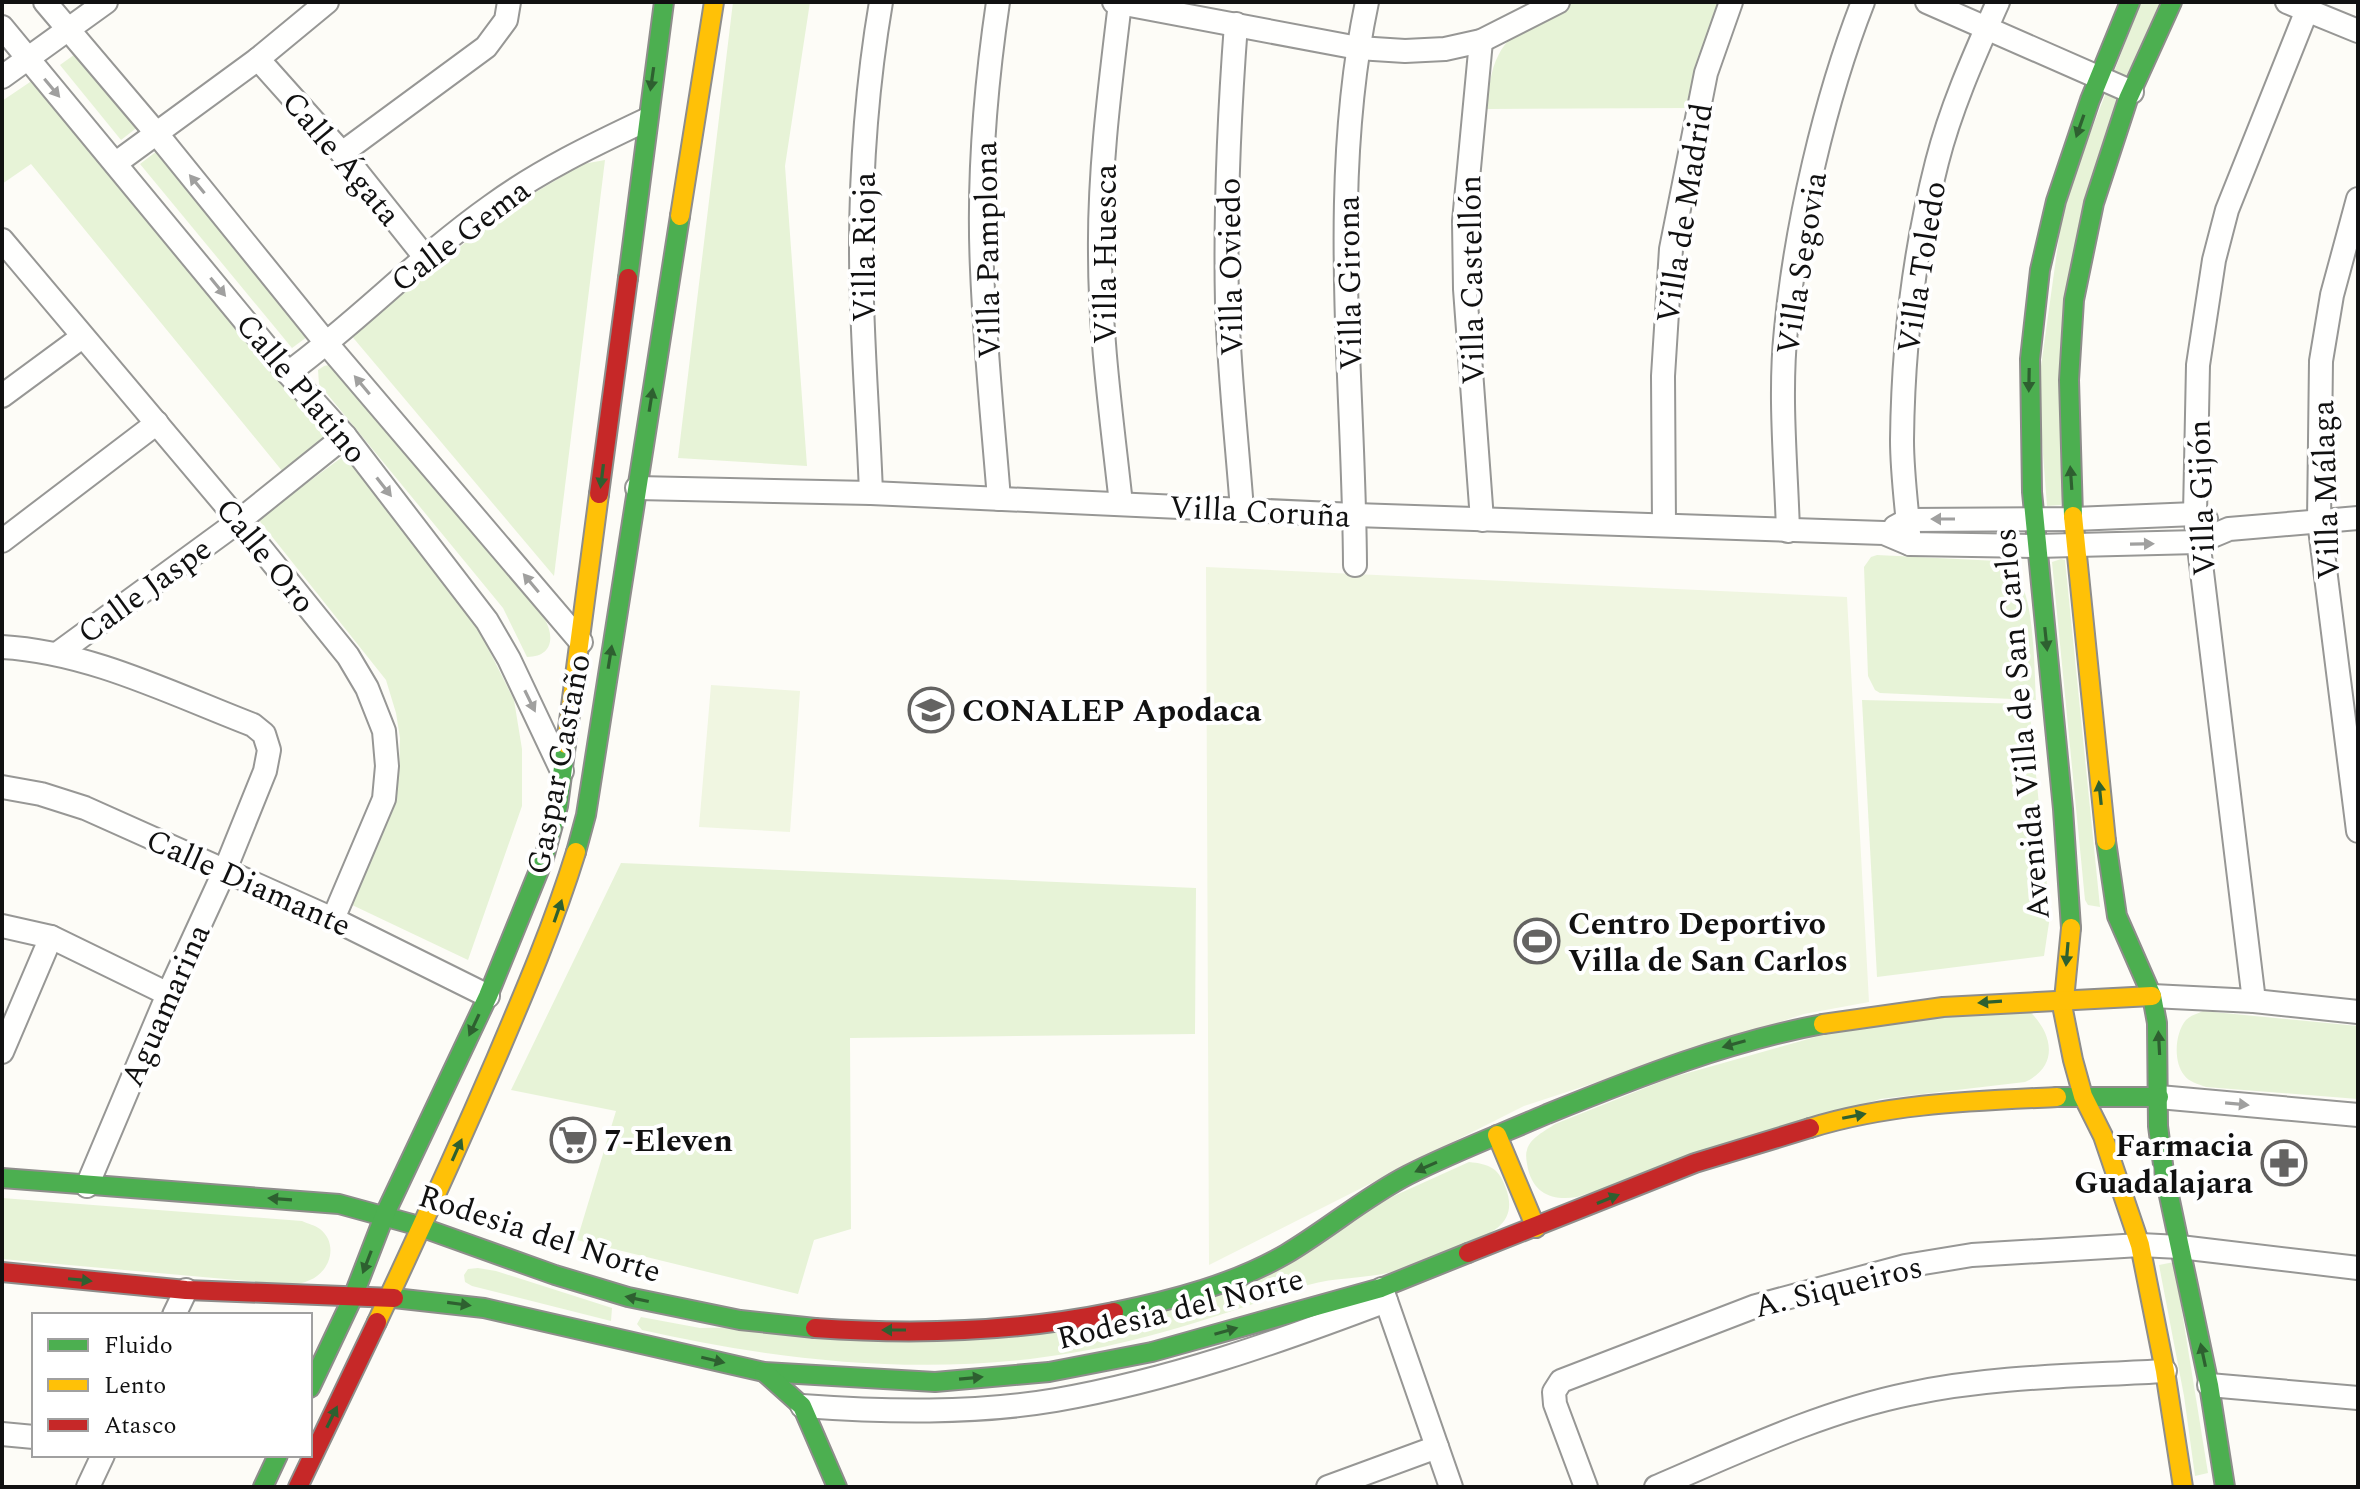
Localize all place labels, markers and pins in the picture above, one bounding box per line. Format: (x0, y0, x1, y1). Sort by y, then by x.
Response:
school or university icon: CONALEP Apodaca (907, 686, 955, 734)
place label: CONALEP Apodaca (962, 687, 1262, 736)
place label: Centro Deportivo Villa de San Carlos (1568, 900, 1848, 986)
sports icon: Centro Deportivo Villa de San Carlos (1513, 917, 1561, 965)
supermarket icon: 7-Eleven (549, 1116, 597, 1164)
place label: 7-Eleven (604, 1117, 733, 1166)
place label: Farmacia Guadalajara (2074, 1122, 2254, 1208)
pharmacy icon: Farmacia Guadalajara (2260, 1139, 2308, 1187)

